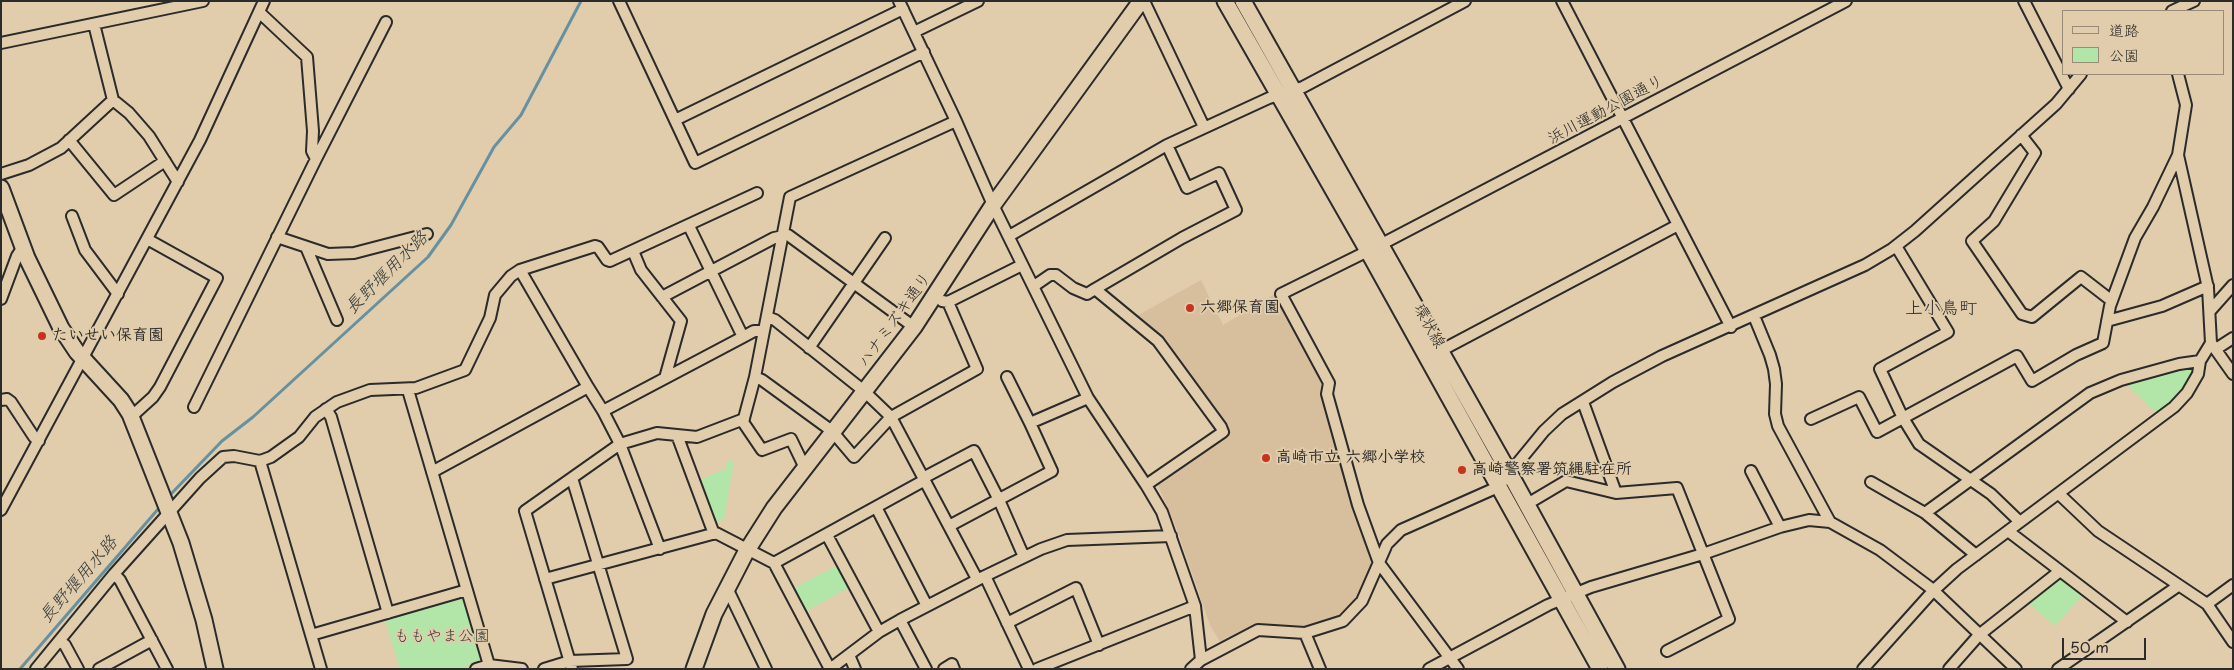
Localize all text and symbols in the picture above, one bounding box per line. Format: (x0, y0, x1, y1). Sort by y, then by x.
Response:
legend (2062, 10, 2224, 75)
text: 道路 (2109, 18, 2139, 41)
text: 公園 (2109, 43, 2139, 66)
street label: 浜川運動公園通り (1545, 71, 1667, 149)
water label: 長野堰用水路 (341, 227, 433, 319)
street label: ハナミズキ通り (854, 269, 936, 371)
place label: 六郷保育園 (1200, 298, 1280, 318)
district label: 上小鳥町 (1905, 298, 1977, 320)
street label: 環状線 (1409, 300, 1449, 352)
marker: 六郷保育園 (1184, 302, 1196, 314)
place label: たいせい保育園 (52, 326, 164, 346)
marker: たいせい保育園 (36, 330, 48, 342)
place label: 高崎市立 六郷小学校 (1276, 448, 1425, 468)
marker: 高崎市立 六郷小学校 (1260, 452, 1272, 464)
place label: 高崎警察署筑縄駐在所 (1472, 460, 1632, 480)
marker: 高崎警察署筑縄駐在所 (1456, 464, 1468, 476)
water label: 長野堰用水路 (35, 532, 123, 628)
park label: ももやま公園 (394, 627, 490, 647)
scale bar (2064, 628, 2148, 660)
text: 50 m (2070, 635, 2109, 658)

